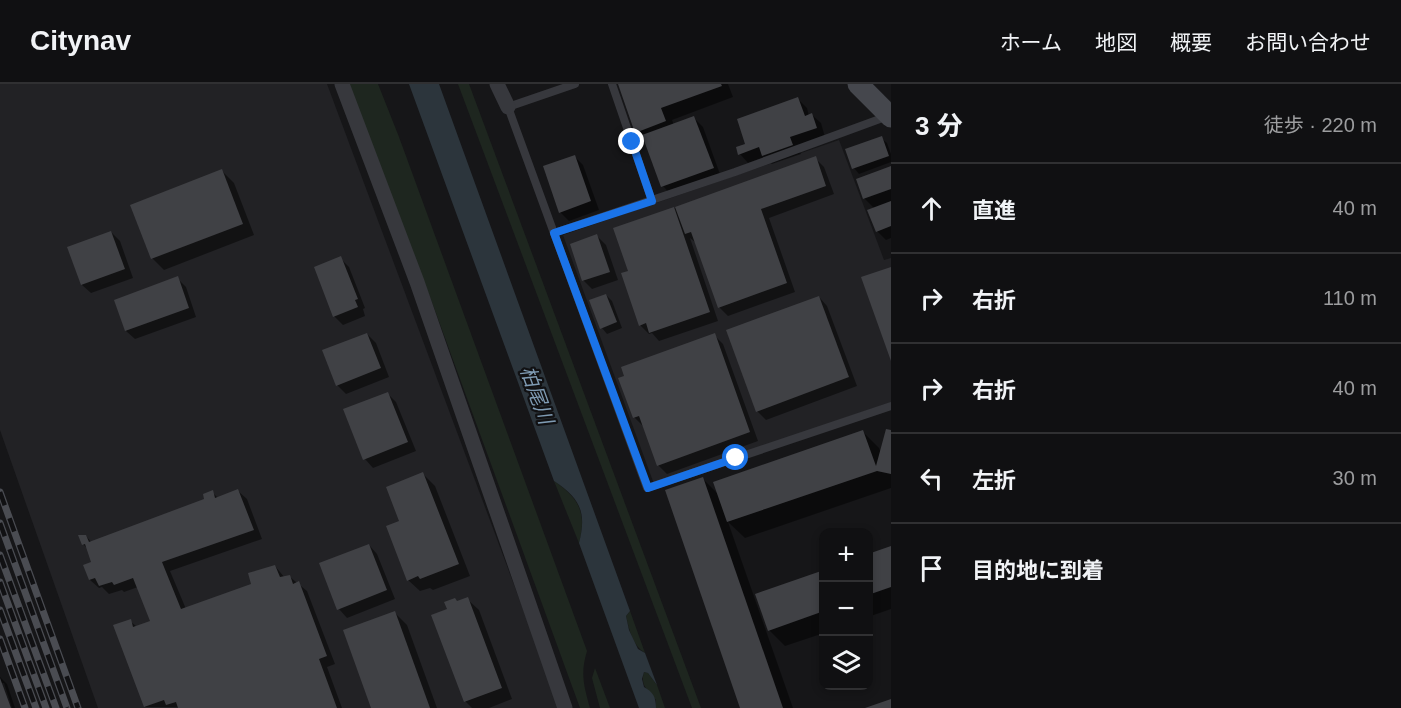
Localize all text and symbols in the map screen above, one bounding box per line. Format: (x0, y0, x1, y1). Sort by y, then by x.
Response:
text: Citynav (30, 25, 131, 56)
text: ホーム (1000, 31, 1062, 54)
text: 地図 (1095, 31, 1137, 54)
text: 概要 (1170, 31, 1212, 54)
text: お問い合わせ (1245, 31, 1371, 54)
text: 3 分 (915, 111, 963, 141)
text: 徒歩 · 220 m (1264, 114, 1377, 136)
route end (618, 128, 644, 154)
icon: ahead (915, 192, 948, 225)
text: 40 m (1333, 197, 1377, 219)
text: 直進 (972, 198, 1016, 223)
icon: right (915, 282, 948, 315)
text: 110 m (1323, 287, 1377, 309)
text: 右折 (972, 288, 1016, 313)
water label: 柏尾川 (516, 363, 558, 429)
icon: right (915, 372, 948, 405)
text: 40 m (1333, 377, 1377, 399)
text: 右折 (972, 378, 1016, 403)
route start (722, 444, 748, 470)
icon: left (915, 462, 948, 495)
text: 30 m (1333, 467, 1377, 489)
text: 左折 (972, 468, 1016, 493)
map controls (819, 528, 873, 690)
button: + (819, 528, 873, 582)
icon: arrive (915, 552, 948, 585)
text: 目的地に到着 (972, 558, 1104, 583)
button: − (819, 582, 873, 636)
button: layers (819, 636, 873, 690)

